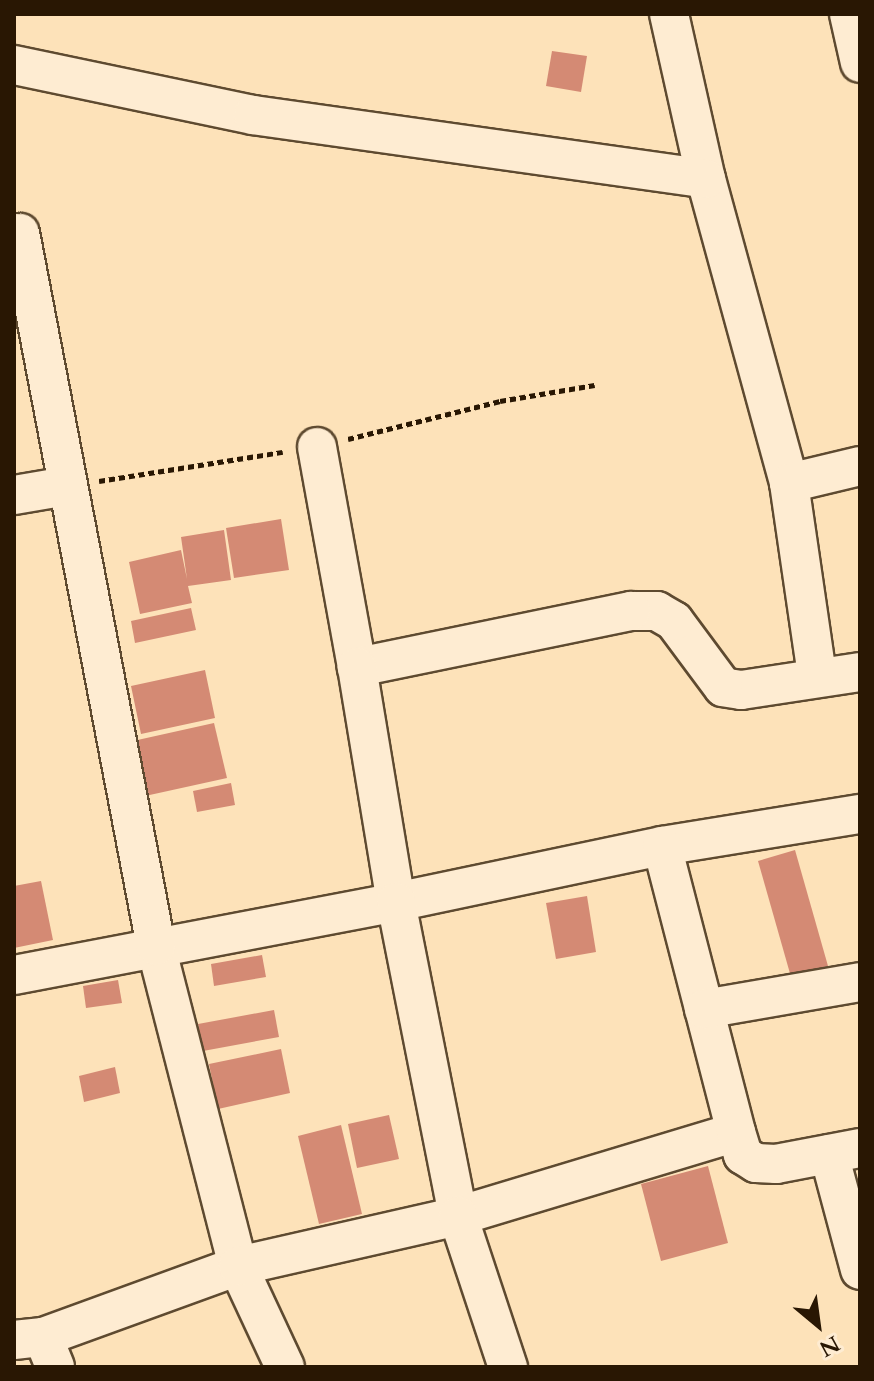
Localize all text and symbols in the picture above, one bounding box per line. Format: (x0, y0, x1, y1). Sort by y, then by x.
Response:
north arrow (778, 1285, 858, 1365)
text: N (814, 1328, 845, 1364)

